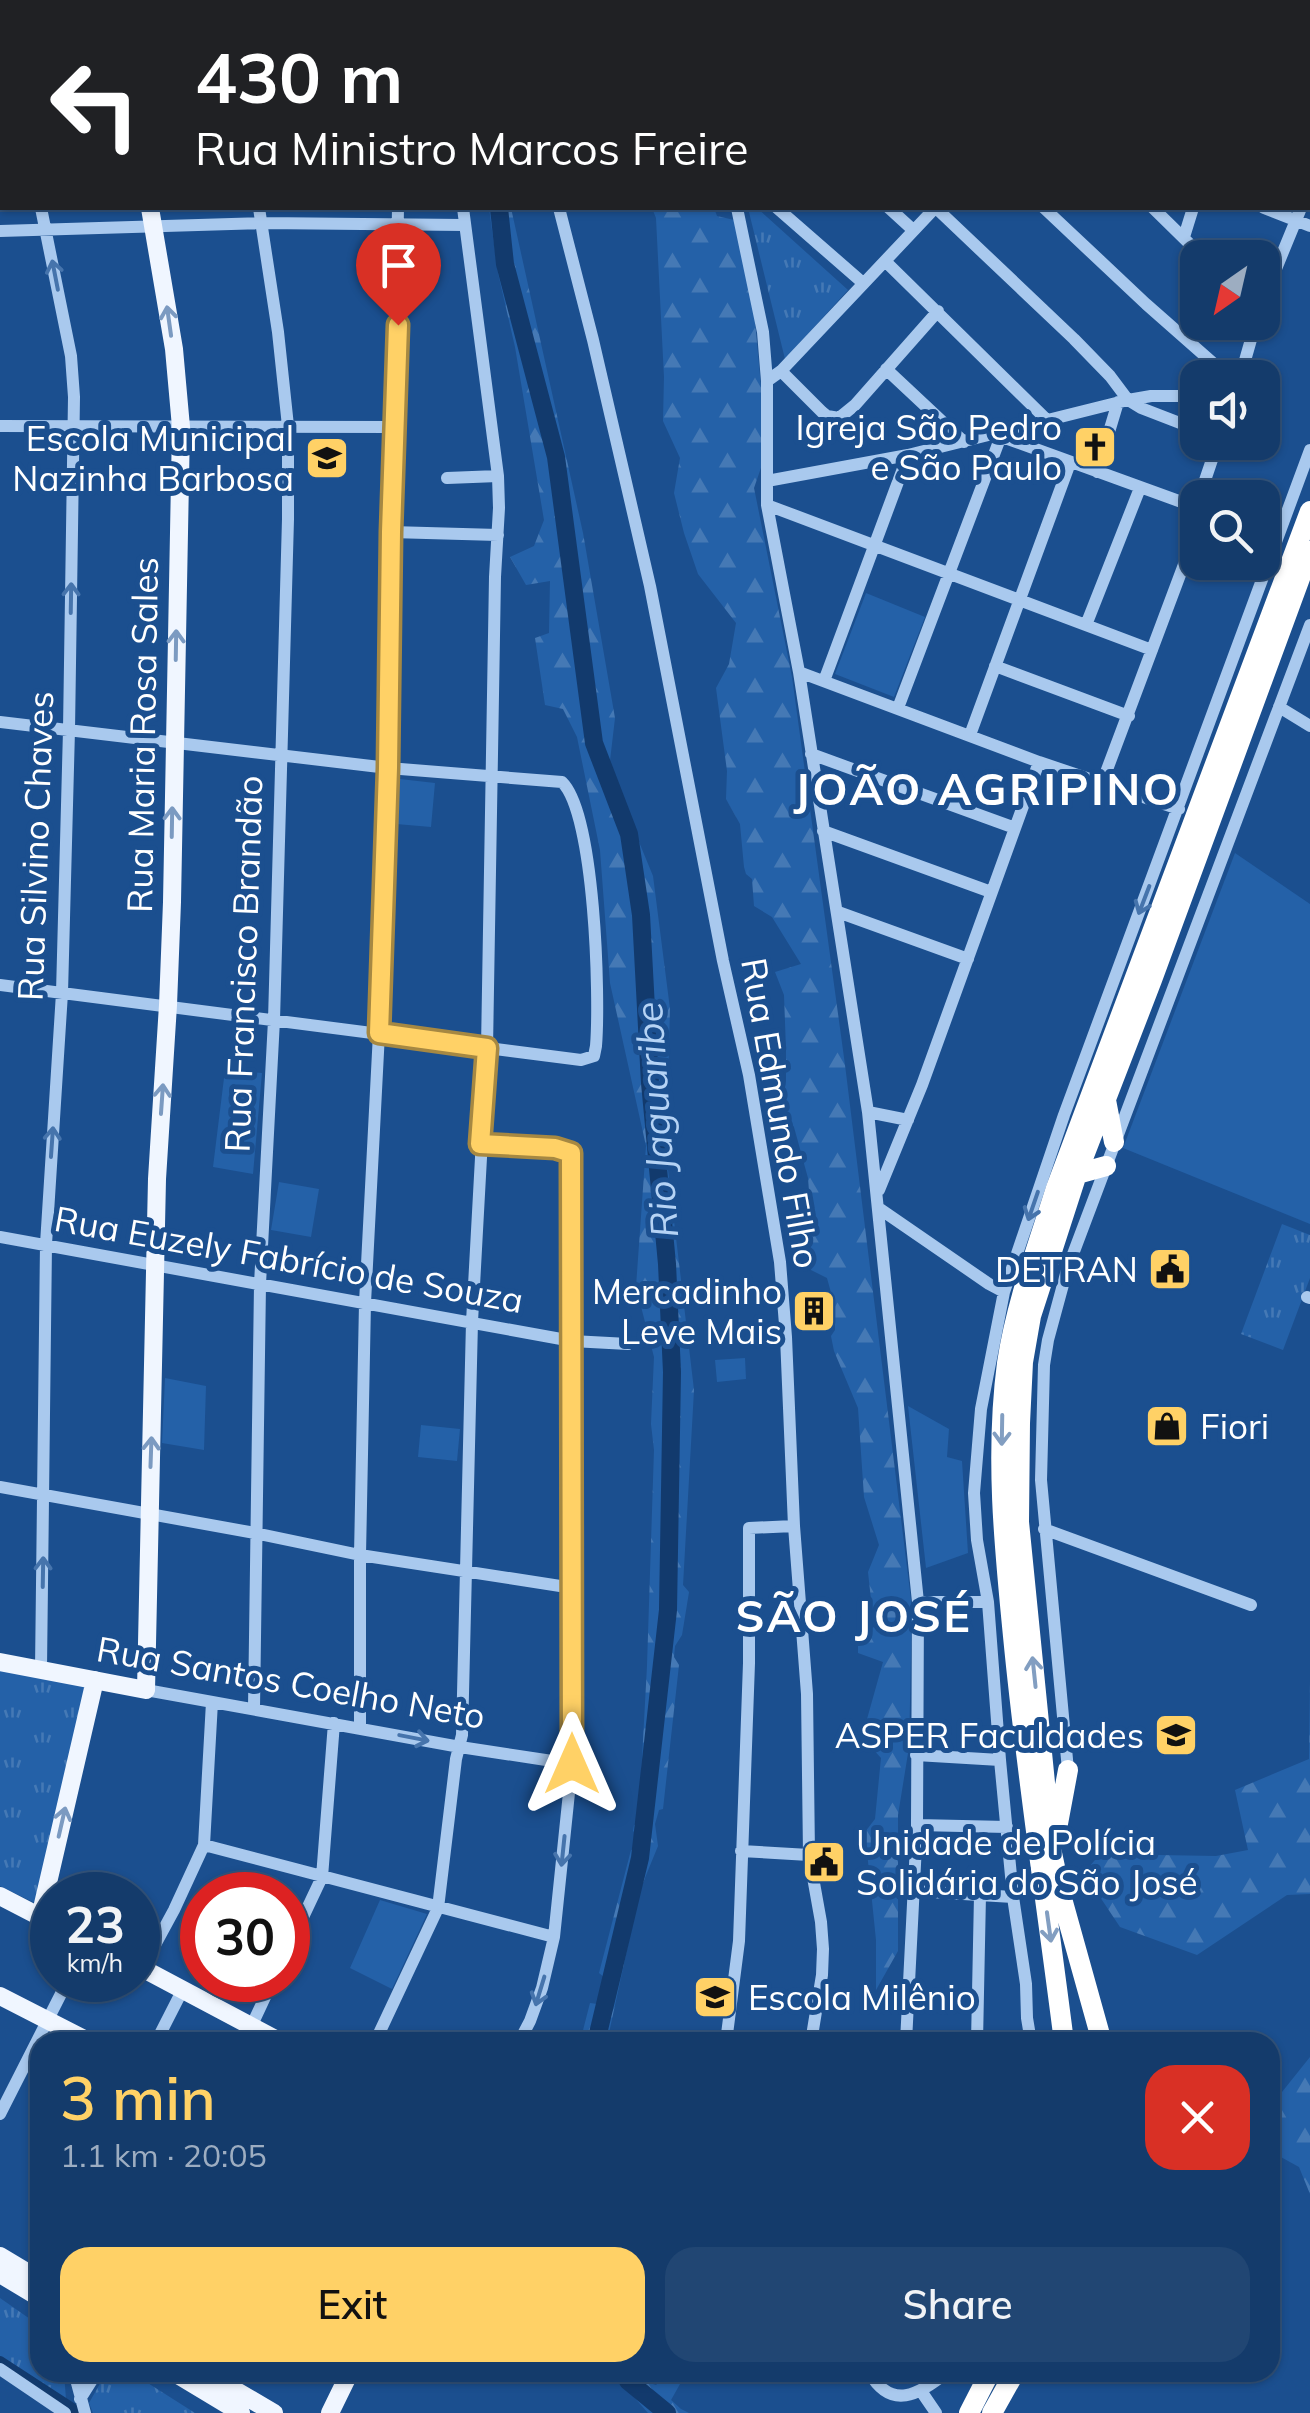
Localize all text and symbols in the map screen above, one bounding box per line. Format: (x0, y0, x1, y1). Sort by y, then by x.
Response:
text: 430 m (195, 33, 403, 121)
icon: left (30, 40, 160, 170)
text: Rua Ministro Marcos Freire (195, 120, 748, 176)
pin (356, 223, 441, 326)
icon: arrive (371, 238, 426, 293)
north arrow (1180, 240, 1280, 340)
map controls (1180, 240, 1280, 580)
one-way arrow (45, 259, 64, 291)
one-way arrow (160, 305, 178, 338)
button: sound (1180, 360, 1280, 460)
place label: Igreja São Pedro e São Paulo (795, 405, 1062, 489)
place label: Escola Municipal Nazinha Barbosa (12, 416, 294, 500)
church icon: Igreja São Pedro e São Paulo (1072, 424, 1118, 470)
school or university icon: Escola Municipal Nazinha Barbosa (304, 435, 350, 481)
button: search (1180, 480, 1280, 580)
street label: Rua Maria Rosa Sales (117, 557, 167, 913)
one-way arrow (62, 582, 80, 614)
one-way arrow (166, 630, 185, 662)
street label: Rua Silvino Chaves (8, 691, 62, 1001)
district label: JOÃO AGRIPINO (793, 760, 1181, 816)
street label: Rua Francisco Brandão (214, 775, 272, 1153)
one-way arrow (163, 807, 182, 839)
one-way arrow (1134, 885, 1152, 915)
street label: Rua Edmundo Filho (732, 954, 830, 1272)
water label: Rio Jaguaribe (624, 1001, 688, 1239)
one-way arrow (153, 1083, 172, 1115)
one-way arrow (43, 1127, 62, 1159)
one-way arrow (1023, 1189, 1041, 1220)
street label: Rua Euzely Fabrício de Souza (51, 1196, 527, 1322)
public building icon: DETRAN (1147, 1246, 1193, 1292)
place label: DETRAN (995, 1247, 1138, 1291)
place label: Mercadinho Leve Mais (592, 1269, 782, 1353)
building icon: Mercadinho Leve Mais (791, 1288, 837, 1334)
shop icon: Fiori (1144, 1403, 1190, 1449)
place label: Fiori (1200, 1404, 1269, 1448)
one-way arrow (992, 1413, 1011, 1445)
one-way arrow (142, 1437, 161, 1469)
one-way arrow (34, 1556, 52, 1588)
district label: SÃO JOSÉ (735, 1587, 973, 1643)
street label: Rua Santos Coelho Neto (93, 1626, 489, 1738)
one-way arrow (1025, 1657, 1044, 1689)
position arrow (520, 1712, 624, 1816)
school or university icon: ASPER Faculdades (1153, 1712, 1199, 1758)
place label: ASPER Faculdades (835, 1713, 1144, 1757)
one-way arrow (398, 1730, 430, 1749)
one-way arrow (54, 1807, 72, 1839)
place label: Unidade de Polícia Solidária do São José (856, 1820, 1198, 1904)
one-way arrow (553, 1834, 572, 1866)
public building icon: Unidade de Polícia Solidária do São José (801, 1839, 847, 1885)
speed limit sign: 30 (180, 1872, 310, 2002)
text: 23 (65, 1893, 125, 1956)
one-way arrow (1040, 1910, 1058, 1943)
text: km/h (67, 1947, 123, 1978)
school or university icon: Escola Milênio (692, 1974, 738, 2020)
one-way arrow (530, 1975, 548, 2006)
place label: Escola Milênio (748, 1975, 976, 2019)
text: 3 min (60, 2060, 216, 2135)
button: close (1145, 2065, 1250, 2170)
text: 1.1 km · 20:05 (60, 2135, 267, 2175)
button: Exit (60, 2247, 645, 2362)
button: Share (665, 2247, 1250, 2362)

